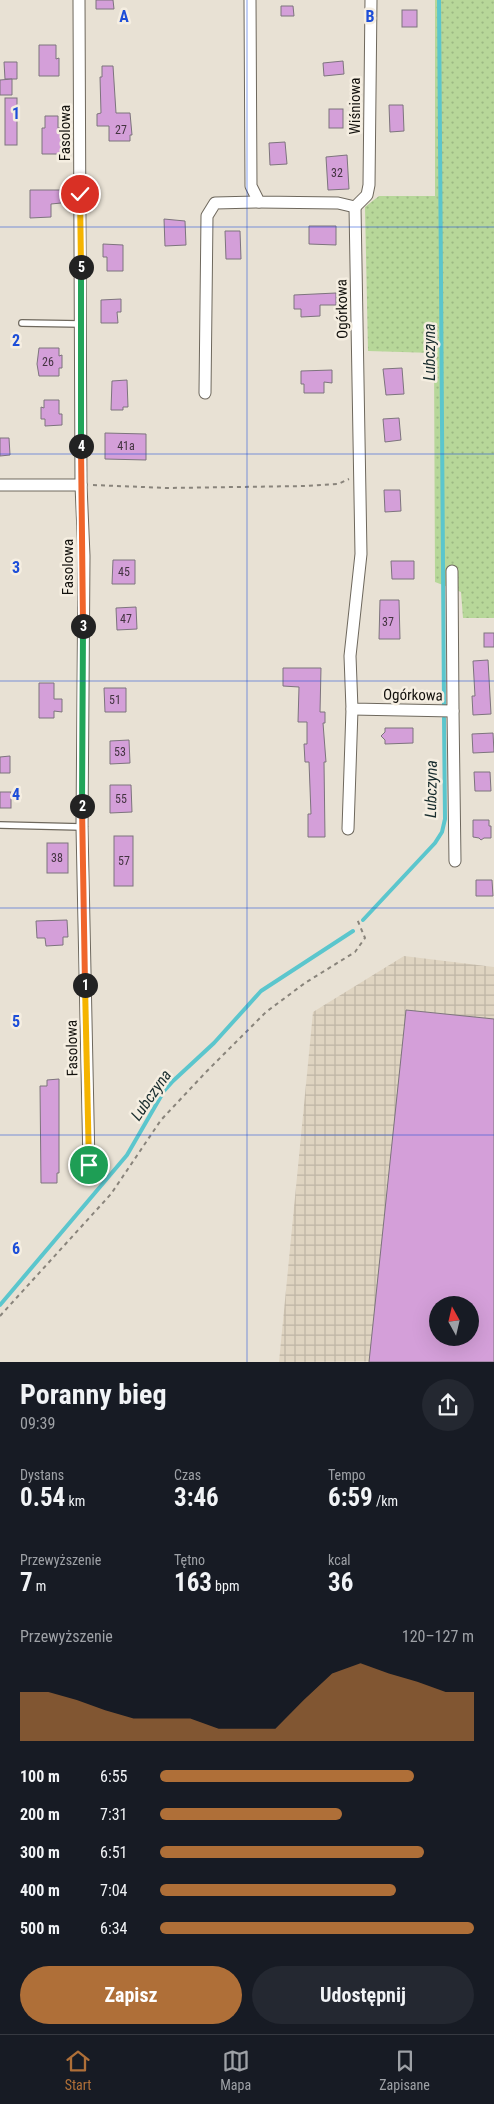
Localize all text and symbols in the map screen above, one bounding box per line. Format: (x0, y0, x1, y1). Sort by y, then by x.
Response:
text: A (119, 7, 129, 26)
text: B (366, 7, 375, 26)
street label: Wiśniowa (346, 78, 364, 134)
text: 1 (12, 104, 20, 123)
street label: Fasolowa (56, 105, 74, 161)
house number: 27 (115, 123, 127, 137)
house number: 32 (331, 166, 343, 180)
pin (59, 173, 101, 215)
icon: check (66, 180, 94, 208)
pin: 5 (68, 254, 94, 280)
text: 5 (78, 259, 85, 275)
street label: Ogórkowa (332, 279, 352, 339)
water label: Lubczyna (420, 323, 439, 381)
text: 2 (12, 331, 20, 350)
house number: 26 (42, 355, 54, 369)
pin: 4 (68, 434, 94, 458)
text: 4 (78, 438, 85, 454)
house number: 41a (117, 439, 135, 453)
street label: Fasolowa (59, 539, 77, 595)
text: 3 (12, 558, 20, 577)
house number: 45 (118, 565, 130, 579)
house number: 47 (120, 612, 132, 626)
pin: 3 (70, 614, 96, 638)
house number: 37 (382, 615, 394, 629)
text: 3 (80, 618, 87, 634)
street label: Ogórkowa (383, 685, 443, 705)
house number: 51 (109, 693, 121, 707)
house number: 53 (114, 745, 126, 759)
water label: Lubczyna (421, 760, 441, 818)
text: 4 (12, 785, 20, 804)
house number: 55 (115, 792, 127, 806)
pin: 2 (70, 794, 94, 818)
text: 2 (79, 798, 86, 814)
house number: 38 (51, 851, 63, 865)
house number: 57 (118, 854, 130, 868)
pin: 1 (72, 972, 98, 998)
text: 1 (82, 977, 89, 993)
text: 5 (12, 1012, 20, 1031)
street label: Fasolowa (63, 1020, 81, 1076)
water label: Lubczyna (127, 1066, 175, 1124)
pin (68, 1144, 110, 1186)
icon: arrive (75, 1151, 103, 1179)
text: 6 (12, 1239, 20, 1258)
north arrow (429, 1296, 479, 1346)
map controls (429, 1296, 479, 1346)
text: Poranny bieg (20, 1378, 167, 1411)
button: share (422, 1379, 474, 1431)
text: 09:39 (20, 1414, 55, 1433)
text: Dystans (20, 1467, 64, 1483)
text: Czas (174, 1467, 201, 1483)
text: Tempo (328, 1467, 366, 1483)
text: 0.54 (20, 1483, 65, 1512)
text: 3:46 (174, 1483, 219, 1512)
text: 6:59 (328, 1483, 373, 1512)
text: km (65, 1493, 85, 1509)
text: /km (373, 1493, 398, 1509)
text: Przewyższenie (20, 1552, 101, 1568)
text: Tętno (174, 1552, 205, 1568)
text: kcal (328, 1552, 351, 1568)
text: 7 (20, 1568, 33, 1597)
text: 163 (174, 1568, 212, 1597)
text: 36 (328, 1568, 353, 1597)
text: m (33, 1578, 46, 1594)
text: bpm (212, 1578, 239, 1594)
text: Przewyższenie (20, 1627, 113, 1646)
text: 120–127 m (402, 1627, 474, 1646)
text: 100 m (20, 1767, 60, 1786)
text: 6:55 (100, 1767, 127, 1786)
text: 200 m (20, 1805, 60, 1824)
text: 7:31 (100, 1805, 127, 1824)
text: 300 m (20, 1843, 60, 1862)
text: 6:51 (100, 1843, 127, 1862)
text: 400 m (20, 1881, 60, 1900)
text: 7:04 (100, 1881, 127, 1900)
text: 500 m (20, 1919, 60, 1938)
text: 6:34 (100, 1919, 127, 1938)
button: Zapisz (20, 1966, 242, 2024)
button: Udostępnij (252, 1966, 474, 2024)
tab: Start (64, 2047, 92, 2093)
tab: Mapa (220, 2047, 251, 2093)
tab: Zapisane (379, 2047, 430, 2093)

